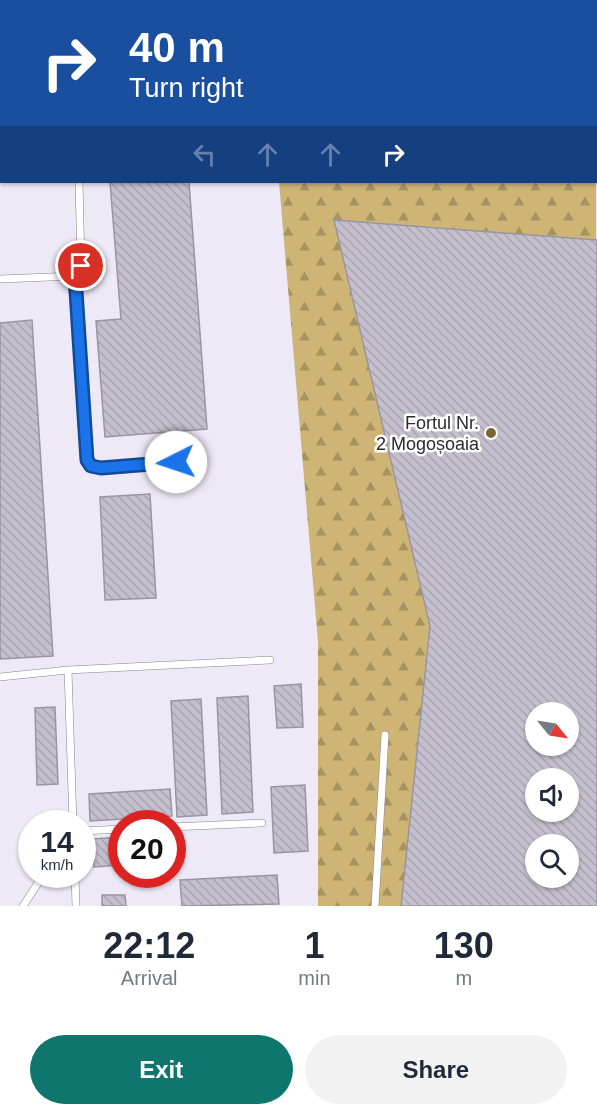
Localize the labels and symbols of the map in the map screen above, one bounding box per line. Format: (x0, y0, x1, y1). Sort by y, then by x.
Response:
pin (55, 240, 106, 291)
place label: Fortul Nr. 2 Mogoșoaia (376, 413, 480, 454)
marker: Fortul Nr. 2 Mogoșoaia (484, 426, 498, 440)
position arrow (144, 430, 208, 494)
north arrow (525, 702, 579, 756)
speed limit sign: 20 (108, 810, 186, 888)

